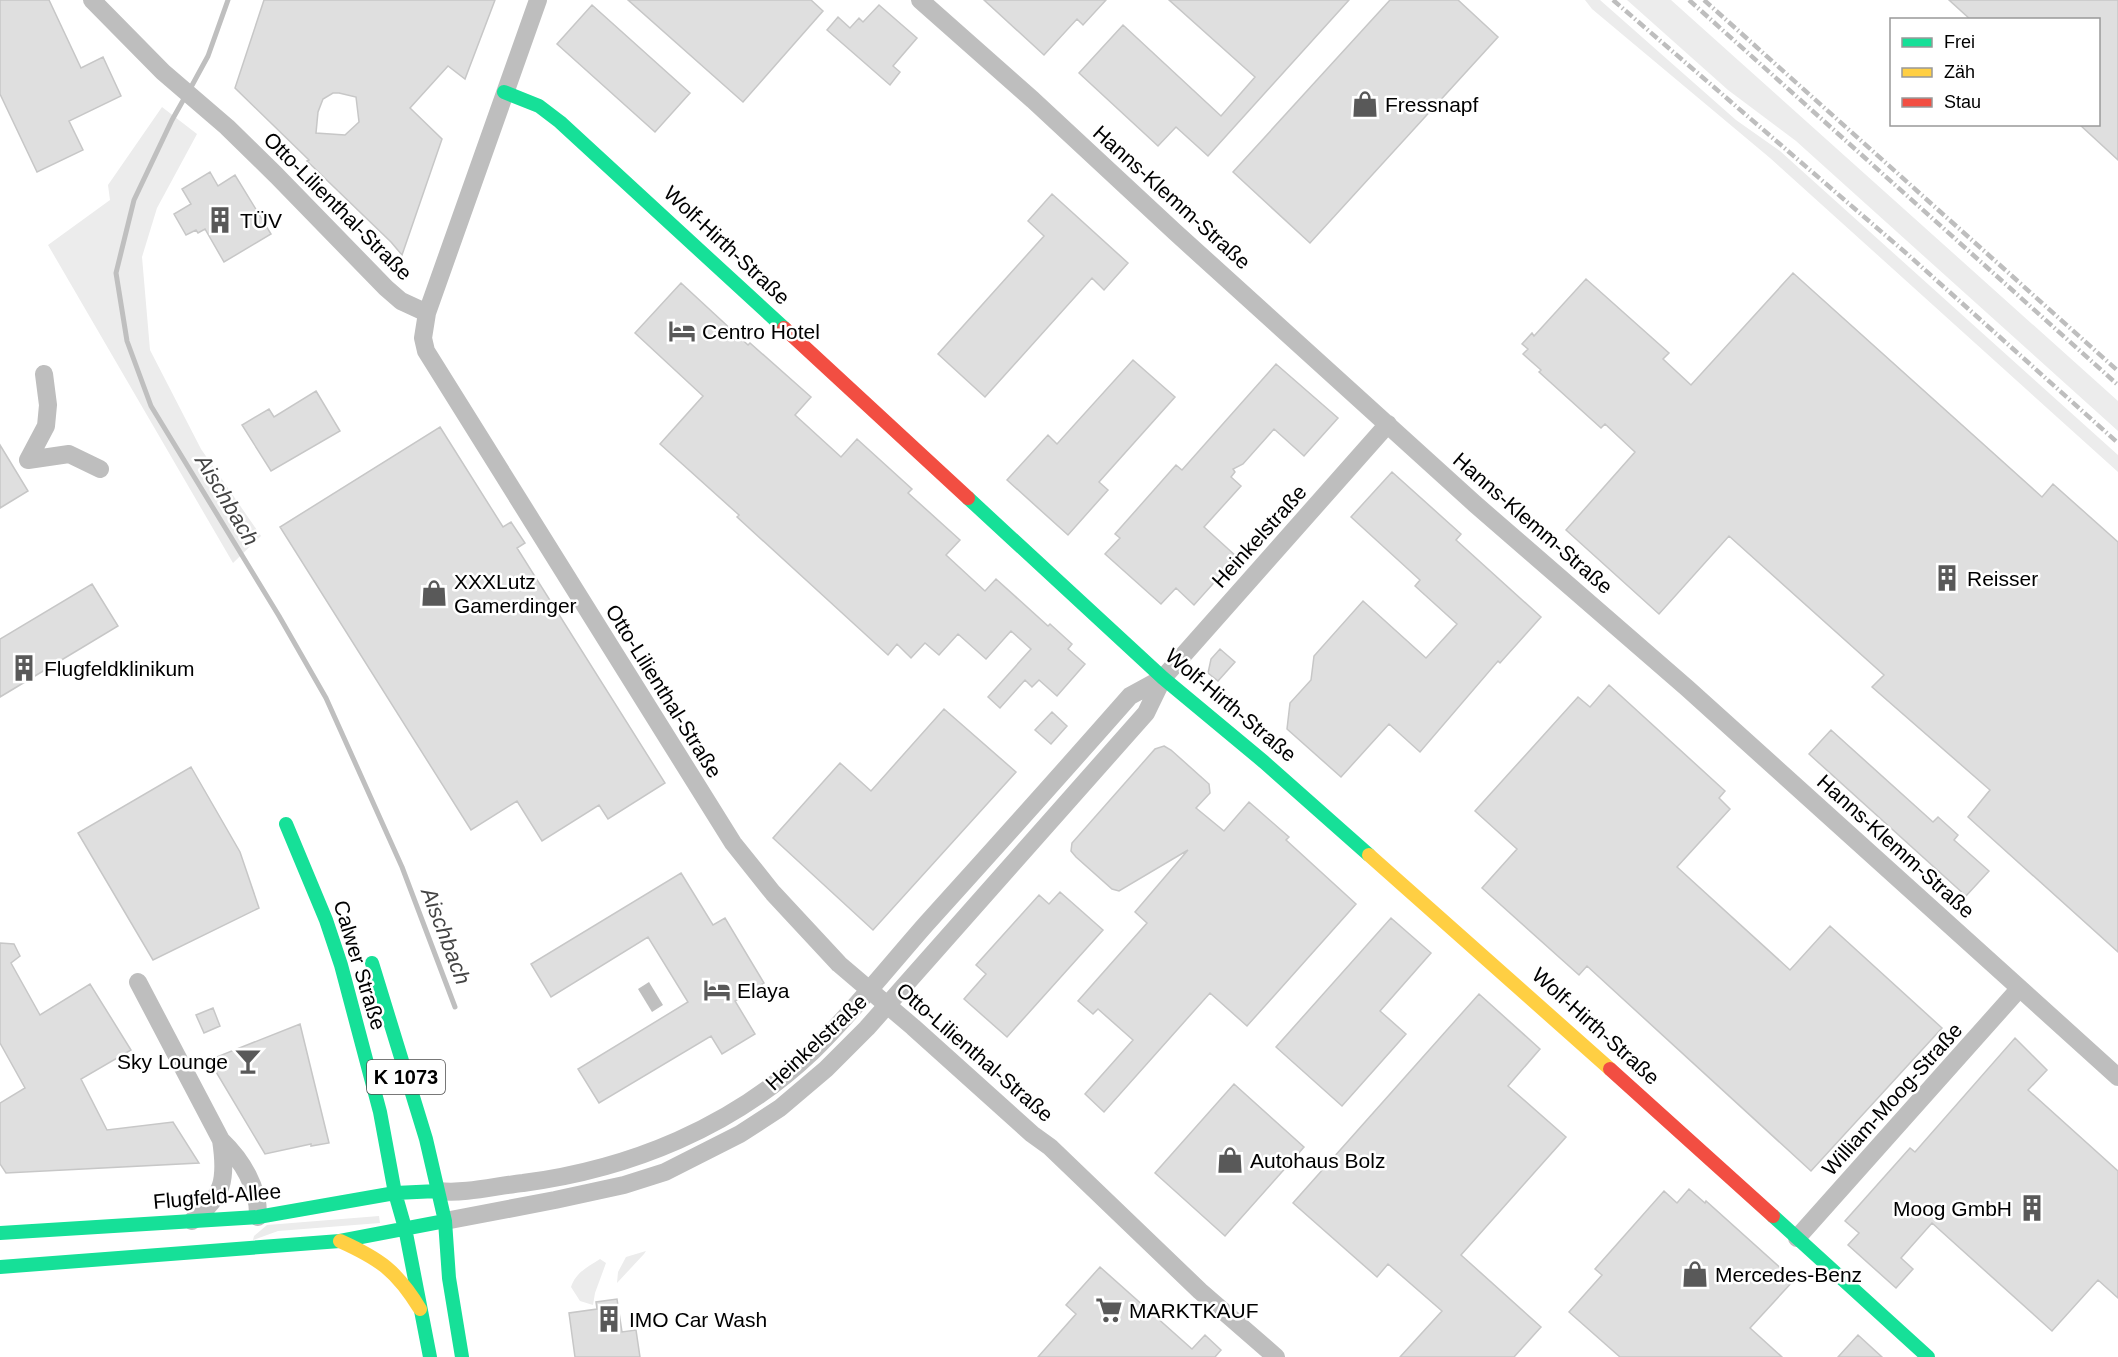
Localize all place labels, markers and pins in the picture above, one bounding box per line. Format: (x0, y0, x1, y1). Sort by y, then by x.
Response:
shop icon: Fressnapf (1350, 89, 1380, 119)
place label: Fressnapf (1385, 93, 1479, 116)
building icon: TÜV (205, 205, 235, 235)
place label: TÜV (240, 209, 282, 232)
hotel icon: Centro Hotel (667, 316, 697, 346)
place label: Centro Hotel (702, 320, 820, 343)
building icon: Reisser (1932, 563, 1962, 593)
place label: Reisser (1967, 567, 2038, 590)
place label: XXXLutz Gamerdinger (454, 570, 577, 617)
shop icon: XXXLutz Gamerdinger (419, 578, 449, 608)
building icon: Flugfeldklinikum (9, 653, 39, 683)
place label: Flugfeldklinikum (44, 657, 195, 680)
hotel icon: Elaya (702, 975, 732, 1005)
place label: Elaya (737, 979, 790, 1002)
bar icon: Sky Lounge (233, 1046, 263, 1076)
place label: Sky Lounge (117, 1050, 228, 1073)
shop icon: Autohaus Bolz (1215, 1145, 1245, 1175)
place label: Autohaus Bolz (1250, 1149, 1385, 1172)
building icon: Moog GmbH (2017, 1193, 2047, 1223)
place label: Moog GmbH (1893, 1197, 2012, 1220)
shop icon: Mercedes-Benz (1680, 1259, 1710, 1289)
place label: Mercedes-Benz (1715, 1263, 1862, 1286)
supermarket icon: MARKTKAUF (1094, 1295, 1124, 1325)
place label: MARKTKAUF (1129, 1299, 1259, 1322)
building icon: IMO Car Wash (594, 1304, 624, 1334)
place label: IMO Car Wash (629, 1308, 767, 1331)

